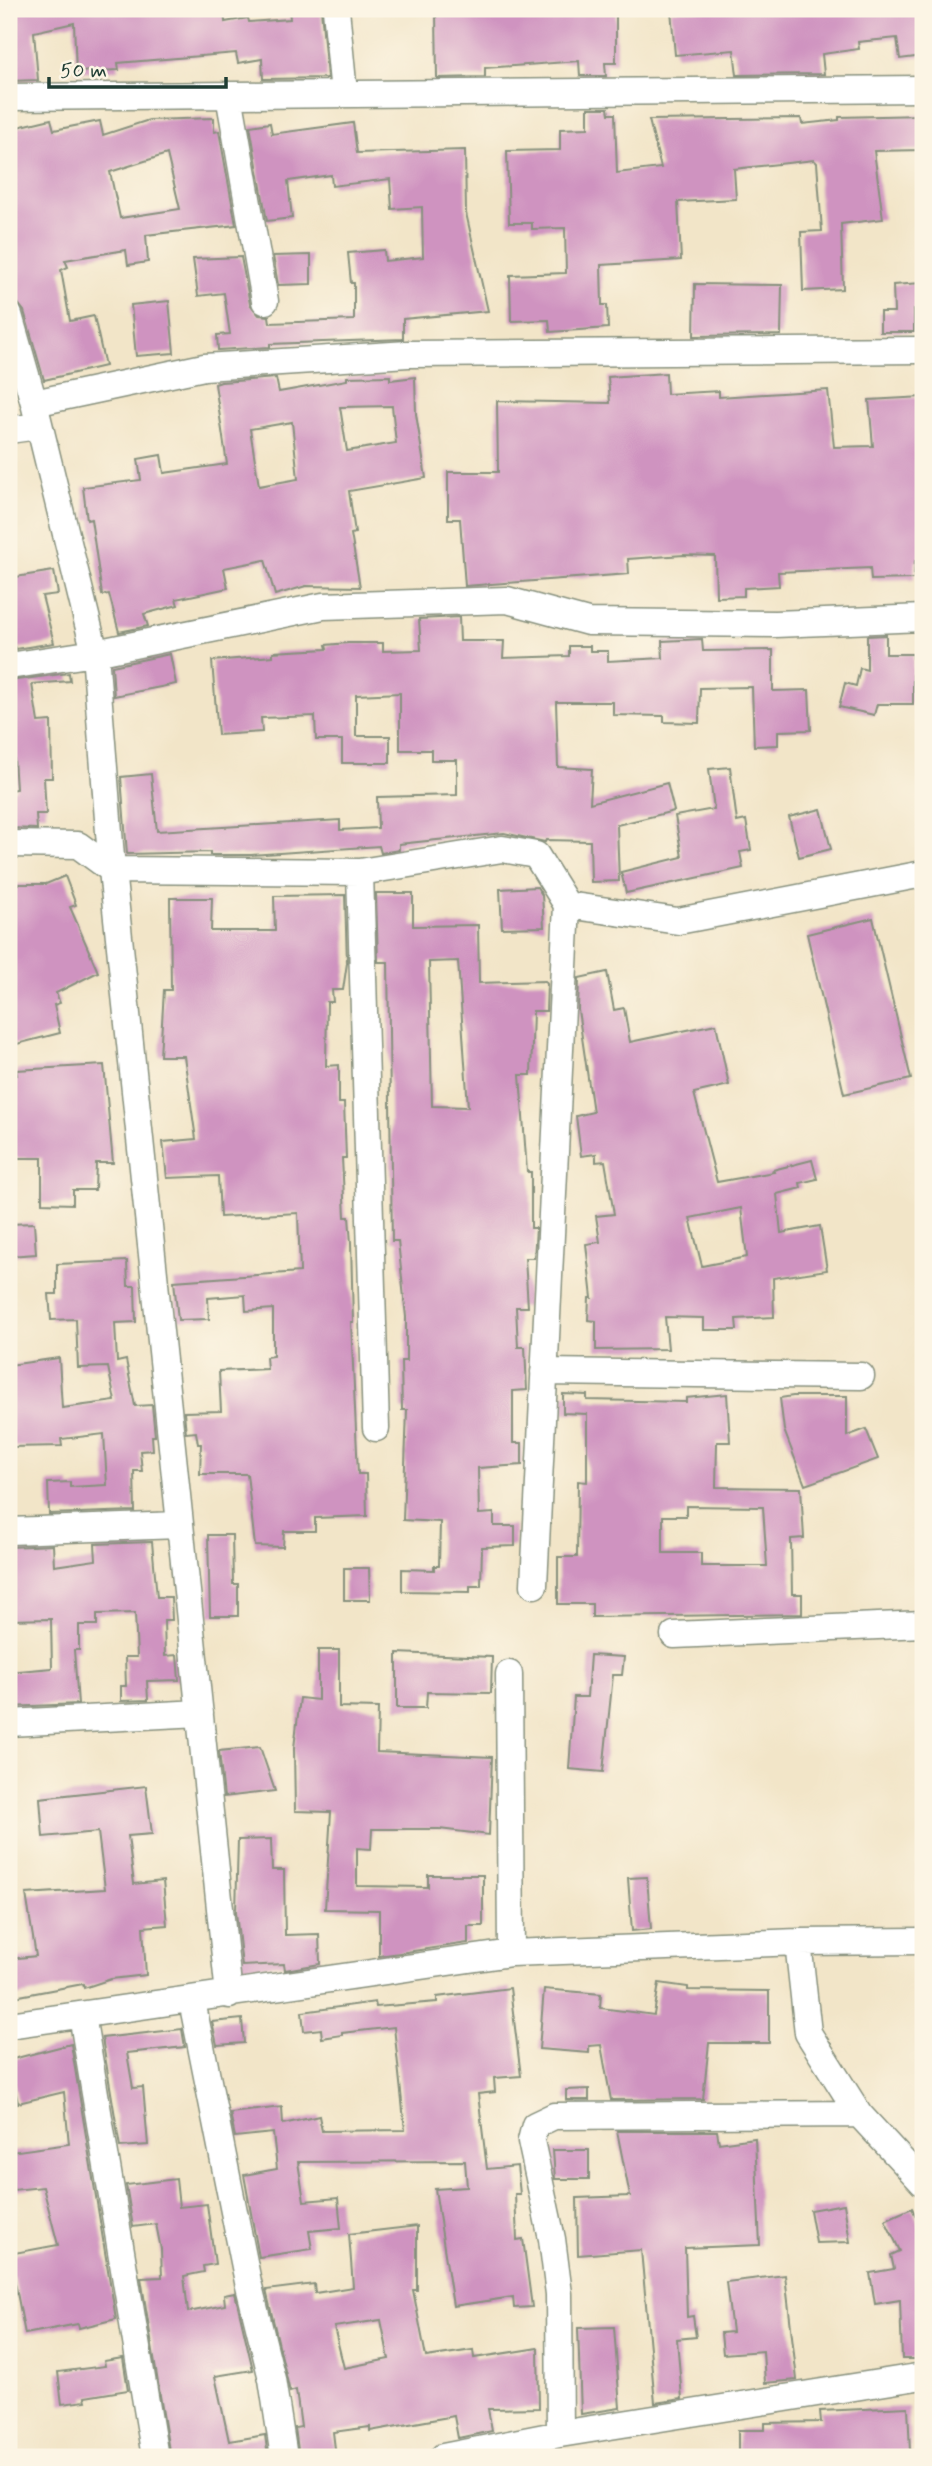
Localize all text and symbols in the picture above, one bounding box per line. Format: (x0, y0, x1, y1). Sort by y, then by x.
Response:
scale bar (49, 46, 226, 90)
text: 50 m (60, 57, 107, 85)

